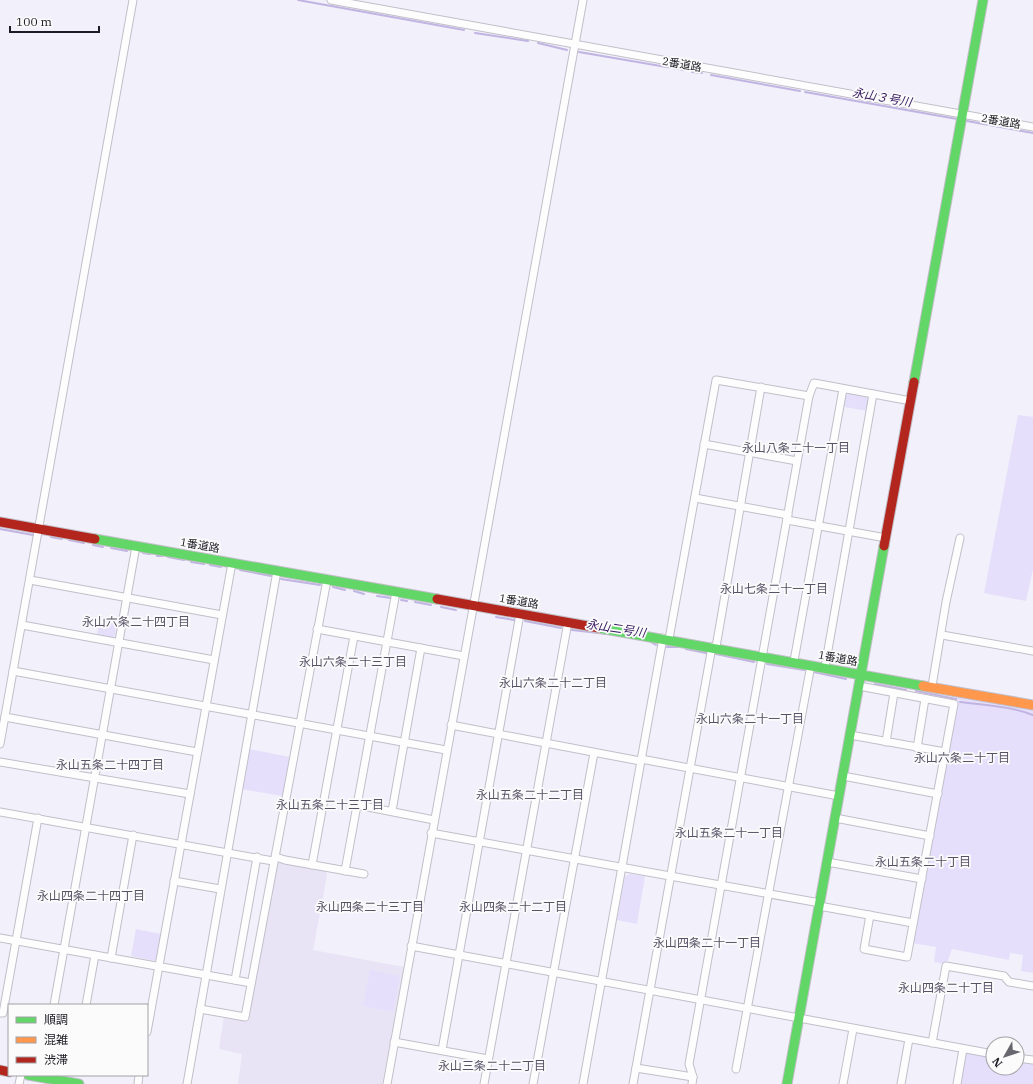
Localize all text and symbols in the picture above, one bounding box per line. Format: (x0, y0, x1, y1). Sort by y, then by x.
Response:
scale bar (10, 8, 99, 34)
text: 100 m (16, 14, 52, 29)
street label: 2番道路 (661, 54, 703, 74)
water label: 永山３号川 (851, 84, 915, 110)
street label: 2番道路 (980, 111, 1022, 131)
district label: 永山八条二十一丁目 (742, 440, 850, 455)
street label: 1番道路 (179, 535, 221, 555)
district label: 永山七条二十一丁目 (720, 581, 828, 596)
street label: 1番道路 (498, 591, 540, 611)
district label: 永山六条二十四丁目 (82, 614, 190, 629)
water label: 永山二号川 (585, 616, 649, 640)
street label: 1番道路 (817, 647, 859, 669)
district label: 永山六条二十三丁目 (299, 654, 407, 669)
district label: 永山六条二十二丁目 (499, 675, 607, 690)
district label: 永山六条二十一丁目 (696, 711, 804, 726)
district label: 永山六条二十丁目 (914, 750, 1010, 765)
district label: 永山五条二十四丁目 (56, 757, 164, 772)
district label: 永山五条二十二丁目 (476, 787, 584, 802)
district label: 永山五条二十三丁目 (276, 797, 384, 812)
district label: 永山五条二十一丁目 (675, 825, 783, 840)
district label: 永山五条二十丁目 (875, 854, 971, 869)
district label: 永山四条二十四丁目 (37, 888, 145, 903)
district label: 永山四条二十三丁目 (316, 899, 424, 914)
district label: 永山四条二十二丁目 (459, 899, 567, 914)
district label: 永山四条二十一丁目 (653, 935, 761, 950)
district label: 永山四条二十丁目 (898, 980, 994, 995)
legend (8, 1004, 148, 1076)
text: 順調 (44, 1012, 68, 1027)
text: 混雑 (44, 1032, 68, 1047)
north arrow (985, 1036, 1025, 1076)
text: 渋滞 (44, 1052, 68, 1067)
text: N (989, 1054, 1005, 1070)
district label: 永山三条二十二丁目 (438, 1058, 546, 1073)

